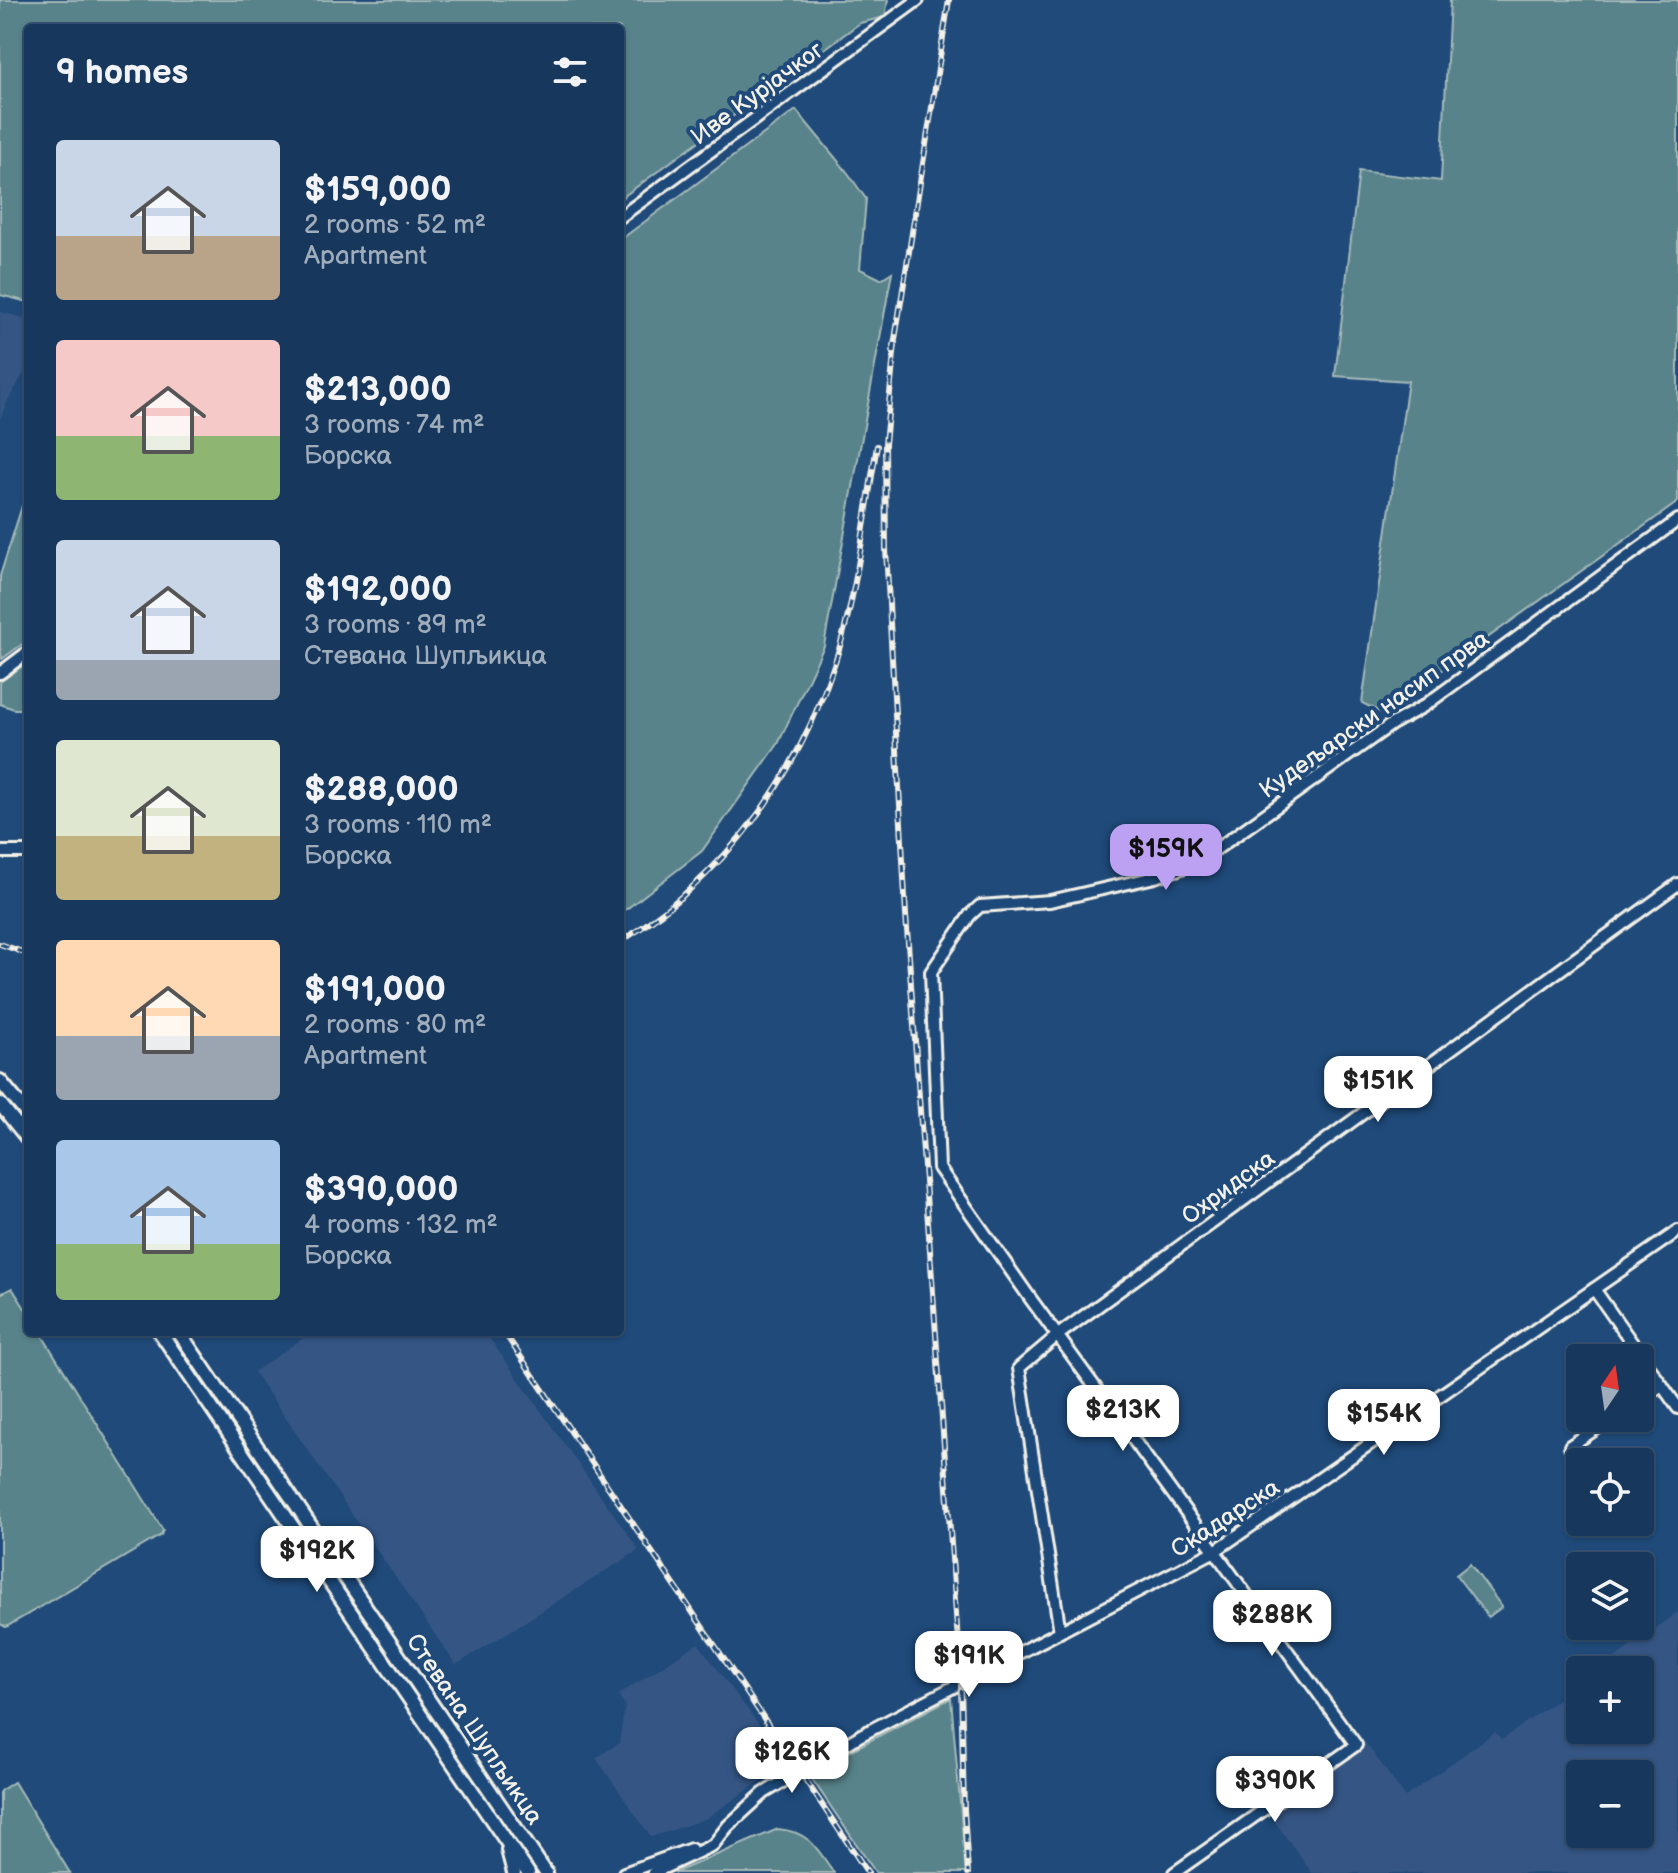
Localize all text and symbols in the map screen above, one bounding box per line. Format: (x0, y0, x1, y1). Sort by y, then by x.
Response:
street label: Иве Курјачког (685, 36, 829, 151)
icon: filters (548, 50, 592, 94)
text: 9 homes (56, 52, 188, 93)
text: $159,000 (304, 169, 451, 210)
icon: home (120, 172, 216, 268)
text: 2 rooms · 52 m² (304, 210, 486, 241)
text: Apartment (304, 241, 427, 272)
text: $213,000 (304, 369, 451, 410)
icon: home (120, 372, 216, 468)
text: 3 rooms · 74 m² (304, 410, 484, 441)
text: Борска (304, 441, 392, 472)
text: $192,000 (304, 569, 452, 610)
icon: home (120, 572, 216, 668)
text: 3 rooms · 89 m² (304, 610, 487, 641)
street label: Кудељарски насип прва (1254, 624, 1495, 805)
text: Стевана Шупљикца (304, 641, 547, 672)
text: $288,000 (304, 769, 459, 810)
icon: home (120, 772, 216, 868)
text: 3 rooms · 110 m² (304, 810, 492, 841)
pin: $159K (1110, 824, 1222, 892)
text: $159K (1128, 834, 1204, 865)
text: Борска (304, 841, 392, 872)
text: $191,000 (304, 969, 446, 1010)
icon: home (120, 972, 216, 1068)
text: 2 rooms · 80 m² (304, 1010, 486, 1041)
text: Apartment (304, 1041, 427, 1072)
pin: $151K (1322, 1056, 1434, 1124)
text: $151K (1342, 1066, 1414, 1097)
street label: Охридска (1176, 1144, 1280, 1231)
text: $390,000 (304, 1169, 458, 1210)
icon: home (120, 1172, 216, 1268)
text: 4 rooms · 132 m² (304, 1210, 498, 1241)
text: Борска (304, 1241, 392, 1272)
north arrow (1566, 1344, 1654, 1432)
map controls (1566, 1344, 1654, 1848)
pin: $213K (1067, 1385, 1179, 1453)
pin: $154K (1328, 1389, 1440, 1457)
text: $213K (1085, 1395, 1161, 1426)
text: $154K (1346, 1399, 1422, 1430)
button: locate (1566, 1448, 1654, 1536)
street label: Скадарска (1166, 1473, 1285, 1564)
pin: $192K (261, 1526, 373, 1594)
text: $192K (279, 1536, 355, 1567)
button: layers (1566, 1552, 1654, 1640)
pin: $288K (1216, 1590, 1328, 1658)
text: $288K (1231, 1600, 1313, 1631)
street label: Стевана Шупљикца (400, 1628, 549, 1830)
pin: $191K (913, 1631, 1025, 1699)
text: $191K (933, 1641, 1005, 1672)
button: + (1566, 1656, 1654, 1744)
pin: $126K (736, 1727, 848, 1795)
text: $126K (753, 1737, 831, 1768)
pin: $390K (1219, 1756, 1331, 1824)
button: − (1566, 1760, 1654, 1848)
text: $390K (1234, 1766, 1316, 1797)

